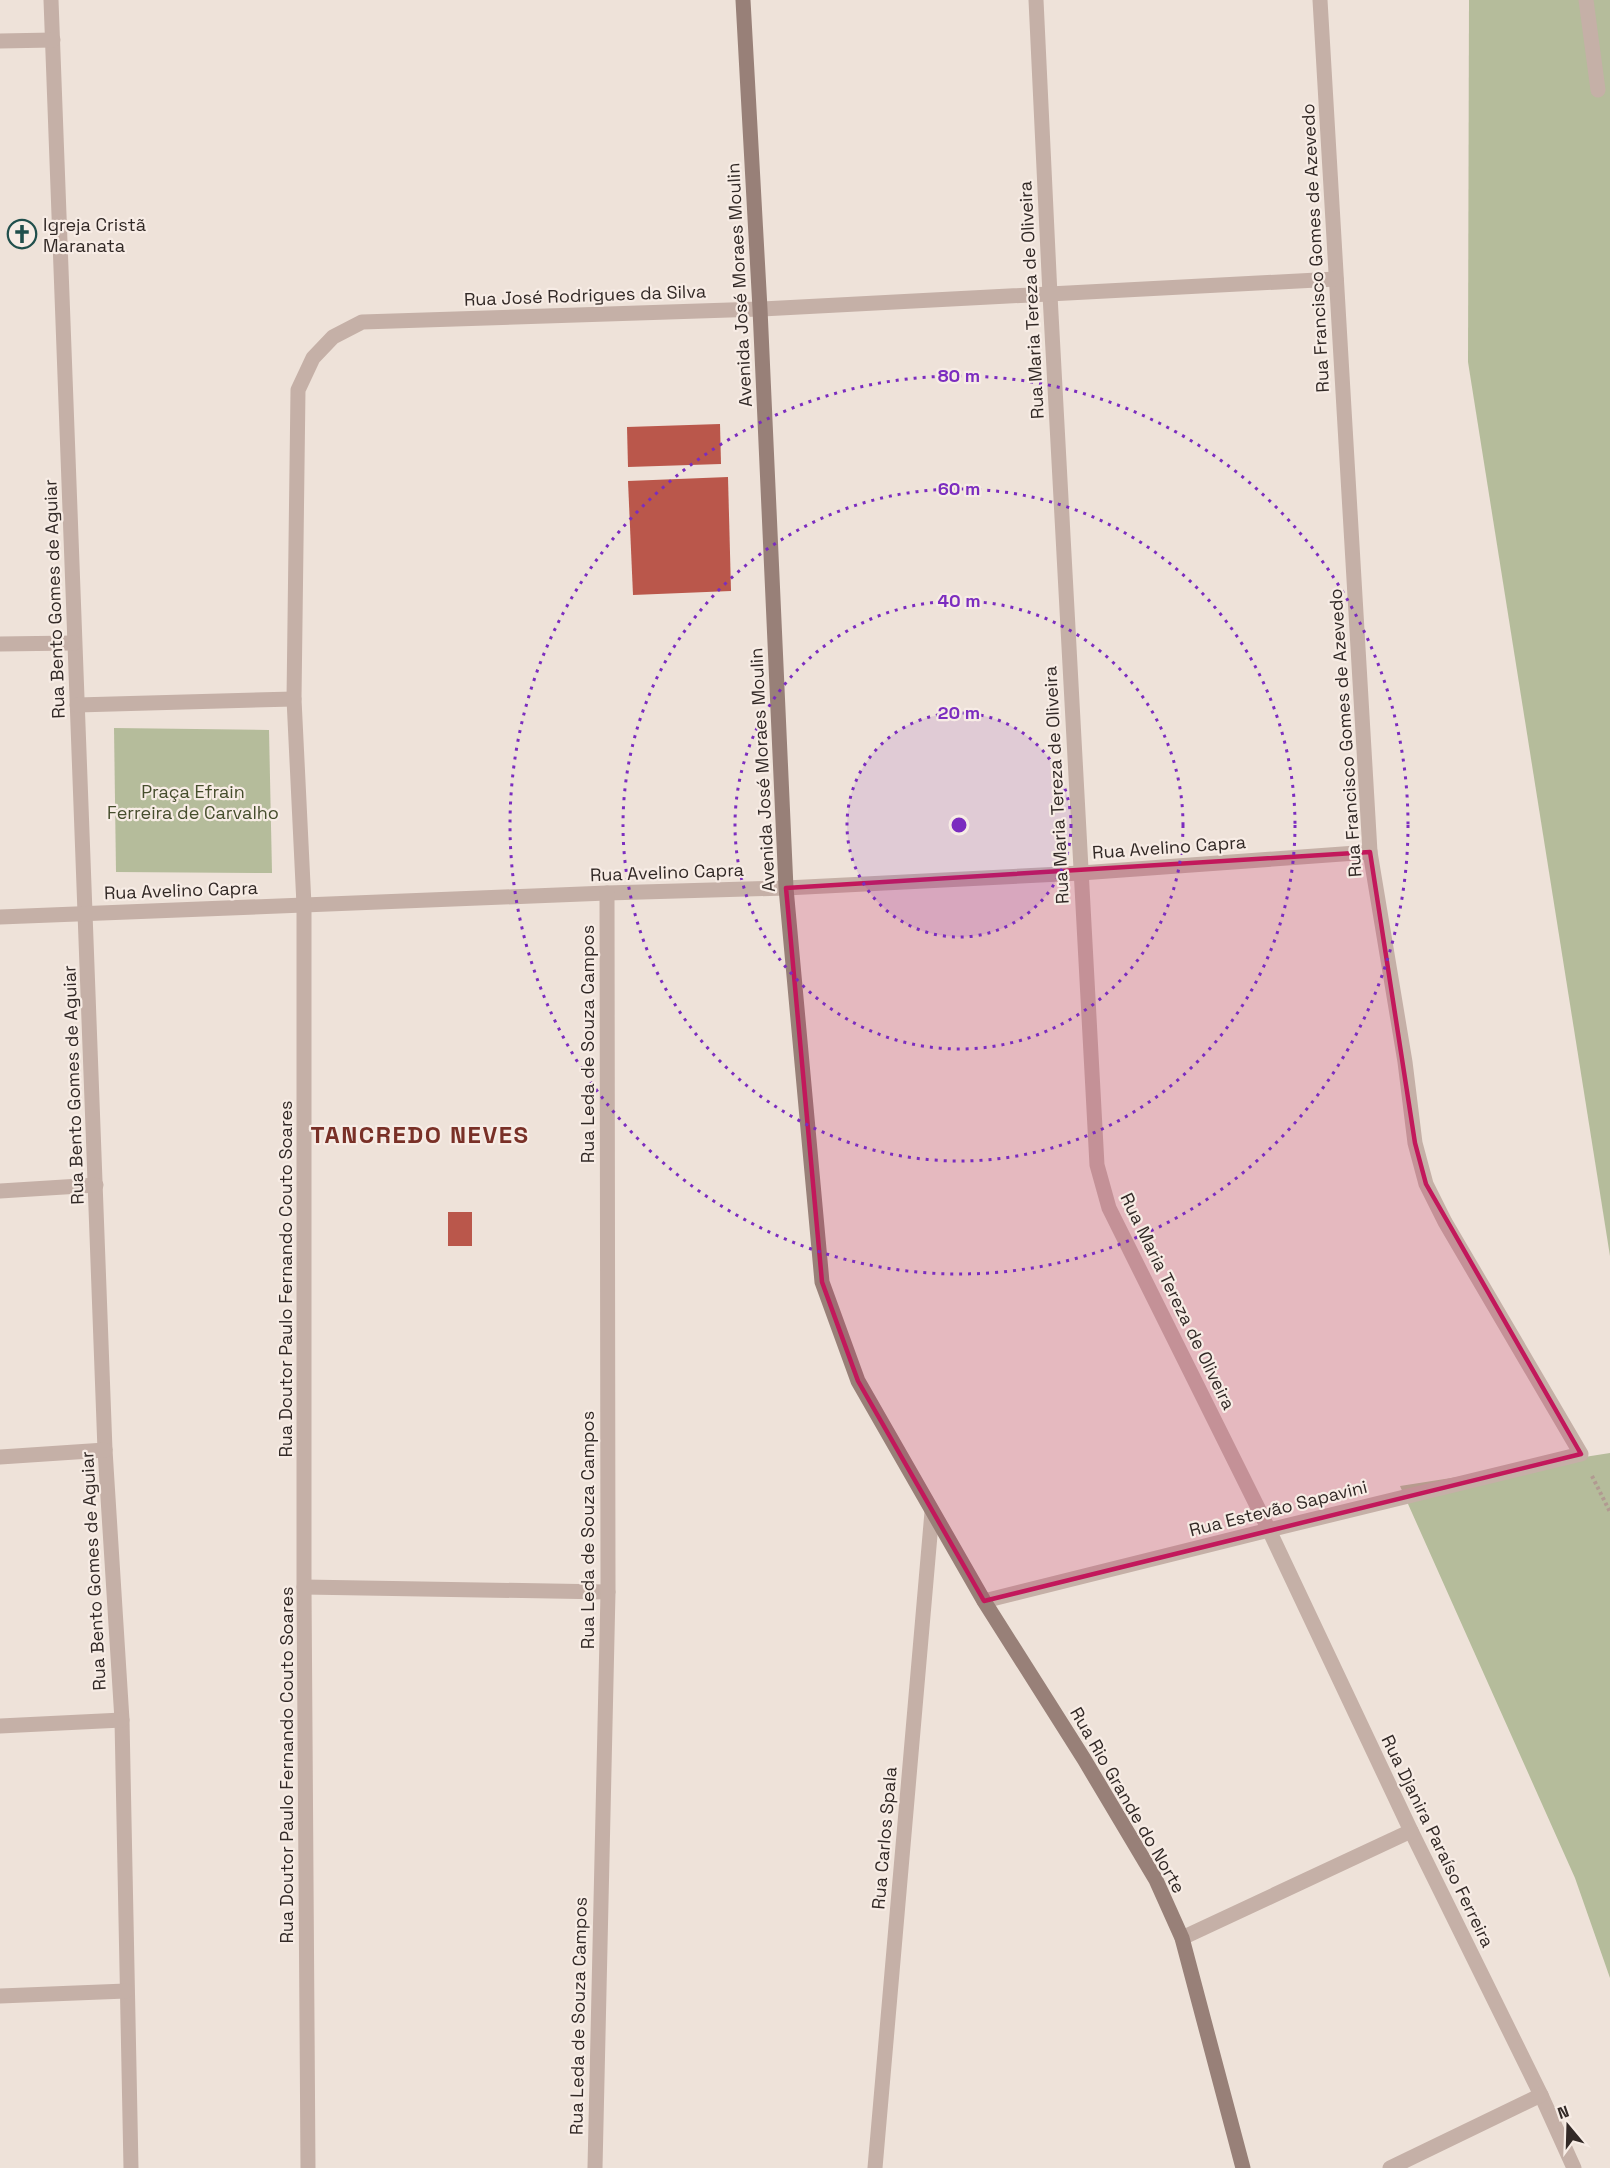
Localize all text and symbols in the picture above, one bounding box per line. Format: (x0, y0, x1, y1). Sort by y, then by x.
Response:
street label: Rua Francisco Gomes de Azevedo (1296, 103, 1334, 393)
street label: Avenida José Moraes Moulin (721, 162, 757, 408)
street label: Rua Maria Tereza de Oliveira (1013, 180, 1049, 420)
place label: Igreja Cristã Maranata (43, 213, 146, 257)
church icon: Igreja Cristã Maranata (6, 218, 38, 250)
street label: Rua José Rodrigues da Silva (464, 279, 706, 311)
text: 80 m (938, 364, 980, 387)
text: 60 m (938, 477, 980, 500)
street label: Rua Bento Gomes de Aguiar (38, 479, 70, 719)
street label: Rua Francisco Gomes de Azevedo (1323, 588, 1367, 878)
text: 40 m (937, 589, 981, 612)
street label: Avenida José Moraes Moulin (744, 647, 780, 893)
street label: Rua Maria Tereza de Oliveira (1038, 665, 1074, 905)
text: 20 m (938, 701, 980, 724)
park label: Praça Efrain Ferreira de Carvalho (107, 780, 279, 824)
centre of rings (949, 815, 969, 835)
street label: Rua Avelino Capra (1091, 830, 1247, 864)
street label: Rua Avelino Capra (590, 858, 744, 886)
street label: Rua Avelino Capra (104, 876, 258, 904)
street label: Rua Leda de Souza Campos (576, 925, 599, 1163)
street label: Rua Bento Gomes de Aguiar (57, 965, 89, 1205)
street label: Rua Doutor Paulo Fernando Couto Soares (274, 1100, 297, 1458)
district label: TANCREDO NEVES (310, 1119, 530, 1150)
street label: Rua Maria Tereza de Oliveira (1115, 1189, 1241, 1413)
street label: Rua Leda de Souza Campos (576, 1411, 599, 1649)
street label: Rua Bento Gomes de Aguiar (75, 1450, 111, 1691)
street label: Rua Estevão Sapavini (1187, 1475, 1369, 1541)
street label: Rua Doutor Paulo Fernando Couto Soares (275, 1586, 298, 1944)
street label: Rua Rio Grande do Norte (1065, 1703, 1191, 1897)
street label: Rua Djanira Paraíso Ferreira (1376, 1731, 1500, 1951)
street label: Rua Carlos Spala (866, 1766, 902, 1910)
street label: Rua Leda de Souza Campos (564, 1897, 592, 2135)
north arrow (1538, 2096, 1598, 2156)
text: N (1555, 2101, 1572, 2124)

